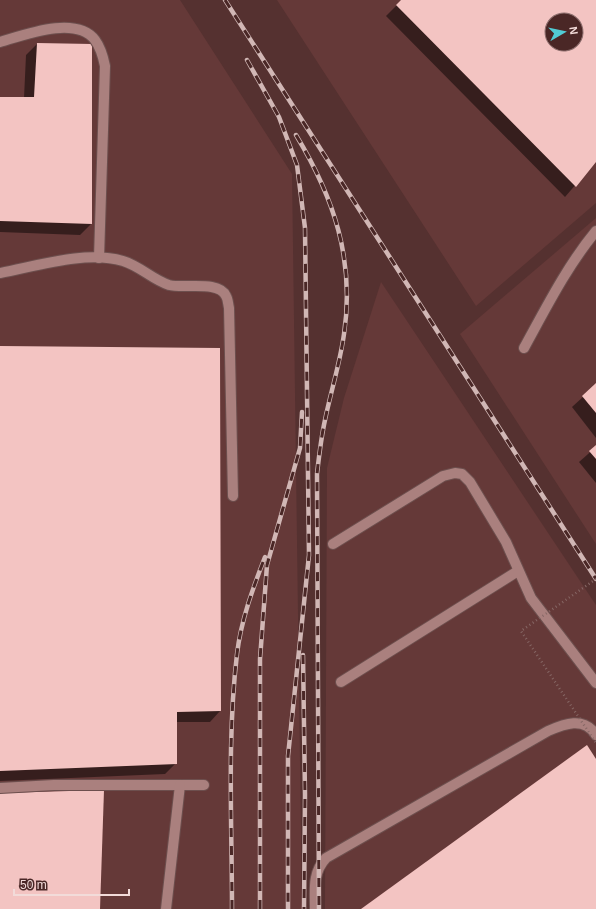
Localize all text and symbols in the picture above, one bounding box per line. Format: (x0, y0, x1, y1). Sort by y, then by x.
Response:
north arrow (544, 12, 584, 52)
text: N (567, 26, 580, 35)
scale bar (14, 871, 129, 897)
text: 50 m (20, 878, 47, 892)

